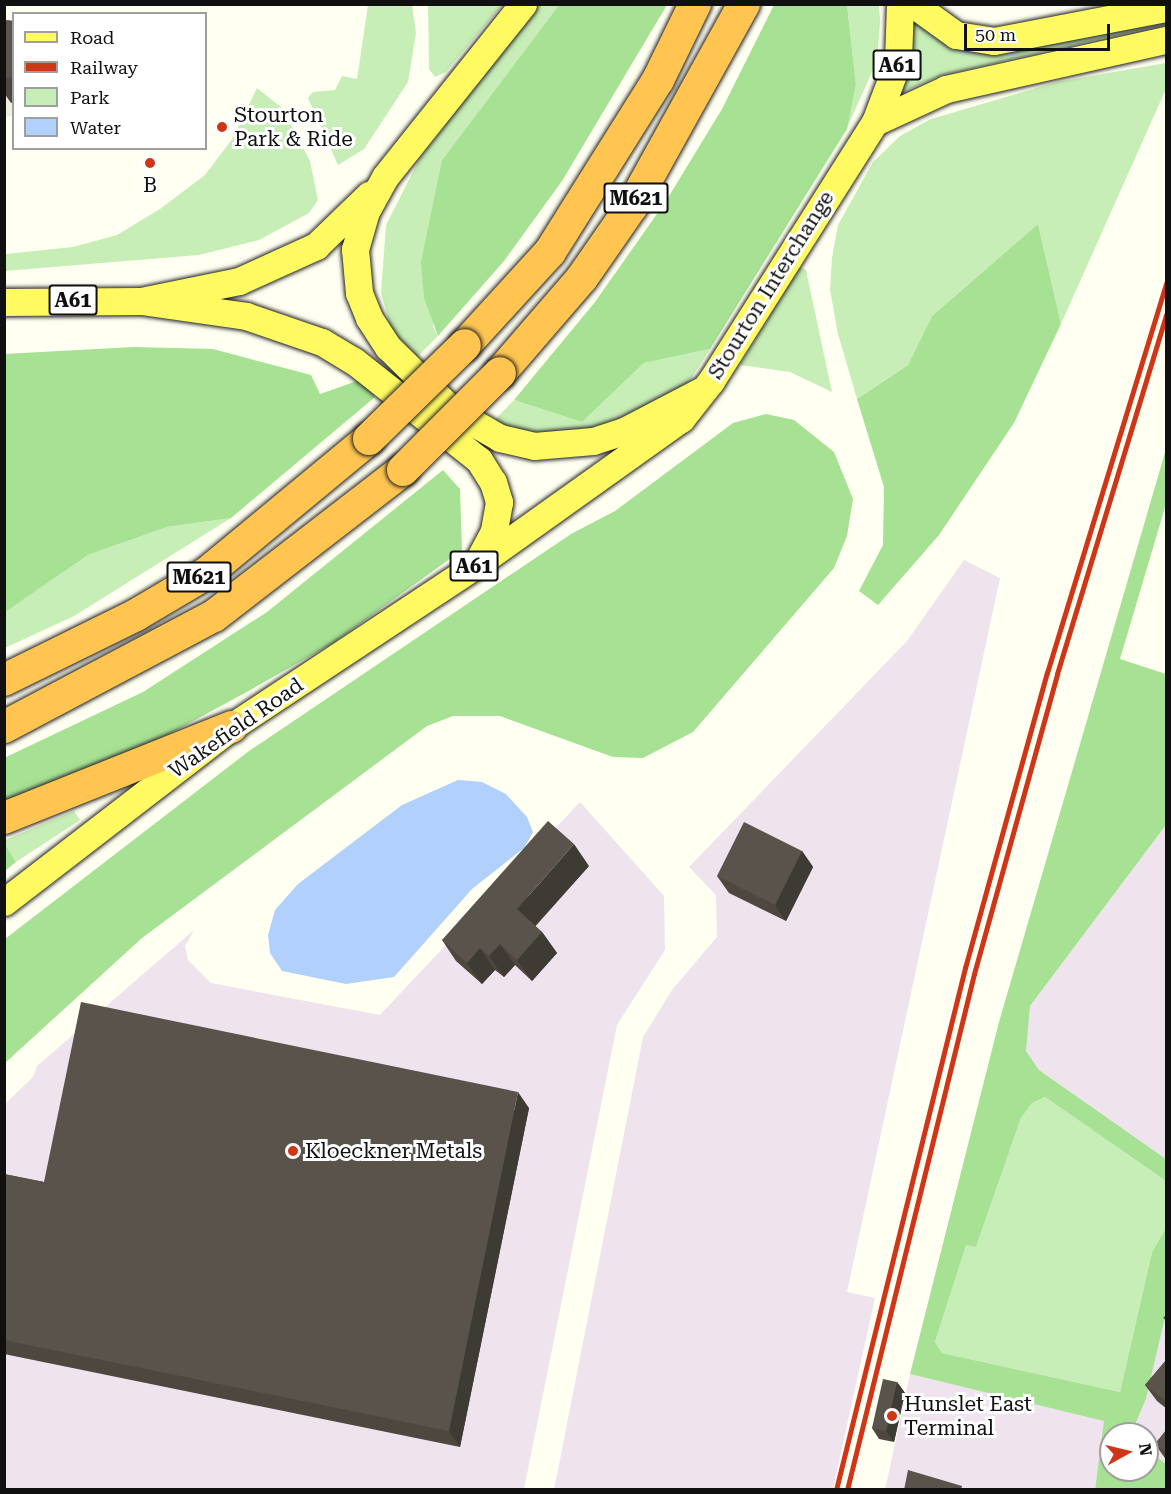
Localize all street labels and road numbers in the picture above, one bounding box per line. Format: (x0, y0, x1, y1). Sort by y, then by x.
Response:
road number: A61 (872, 48, 922, 82)
road number: M621 (603, 181, 669, 215)
street label: Stourton Interchange (703, 186, 839, 384)
road number: A61 (48, 283, 98, 317)
road number: A61 (448, 549, 500, 583)
road number: M621 (166, 560, 232, 594)
street label: Wakefield Road (164, 672, 308, 784)

